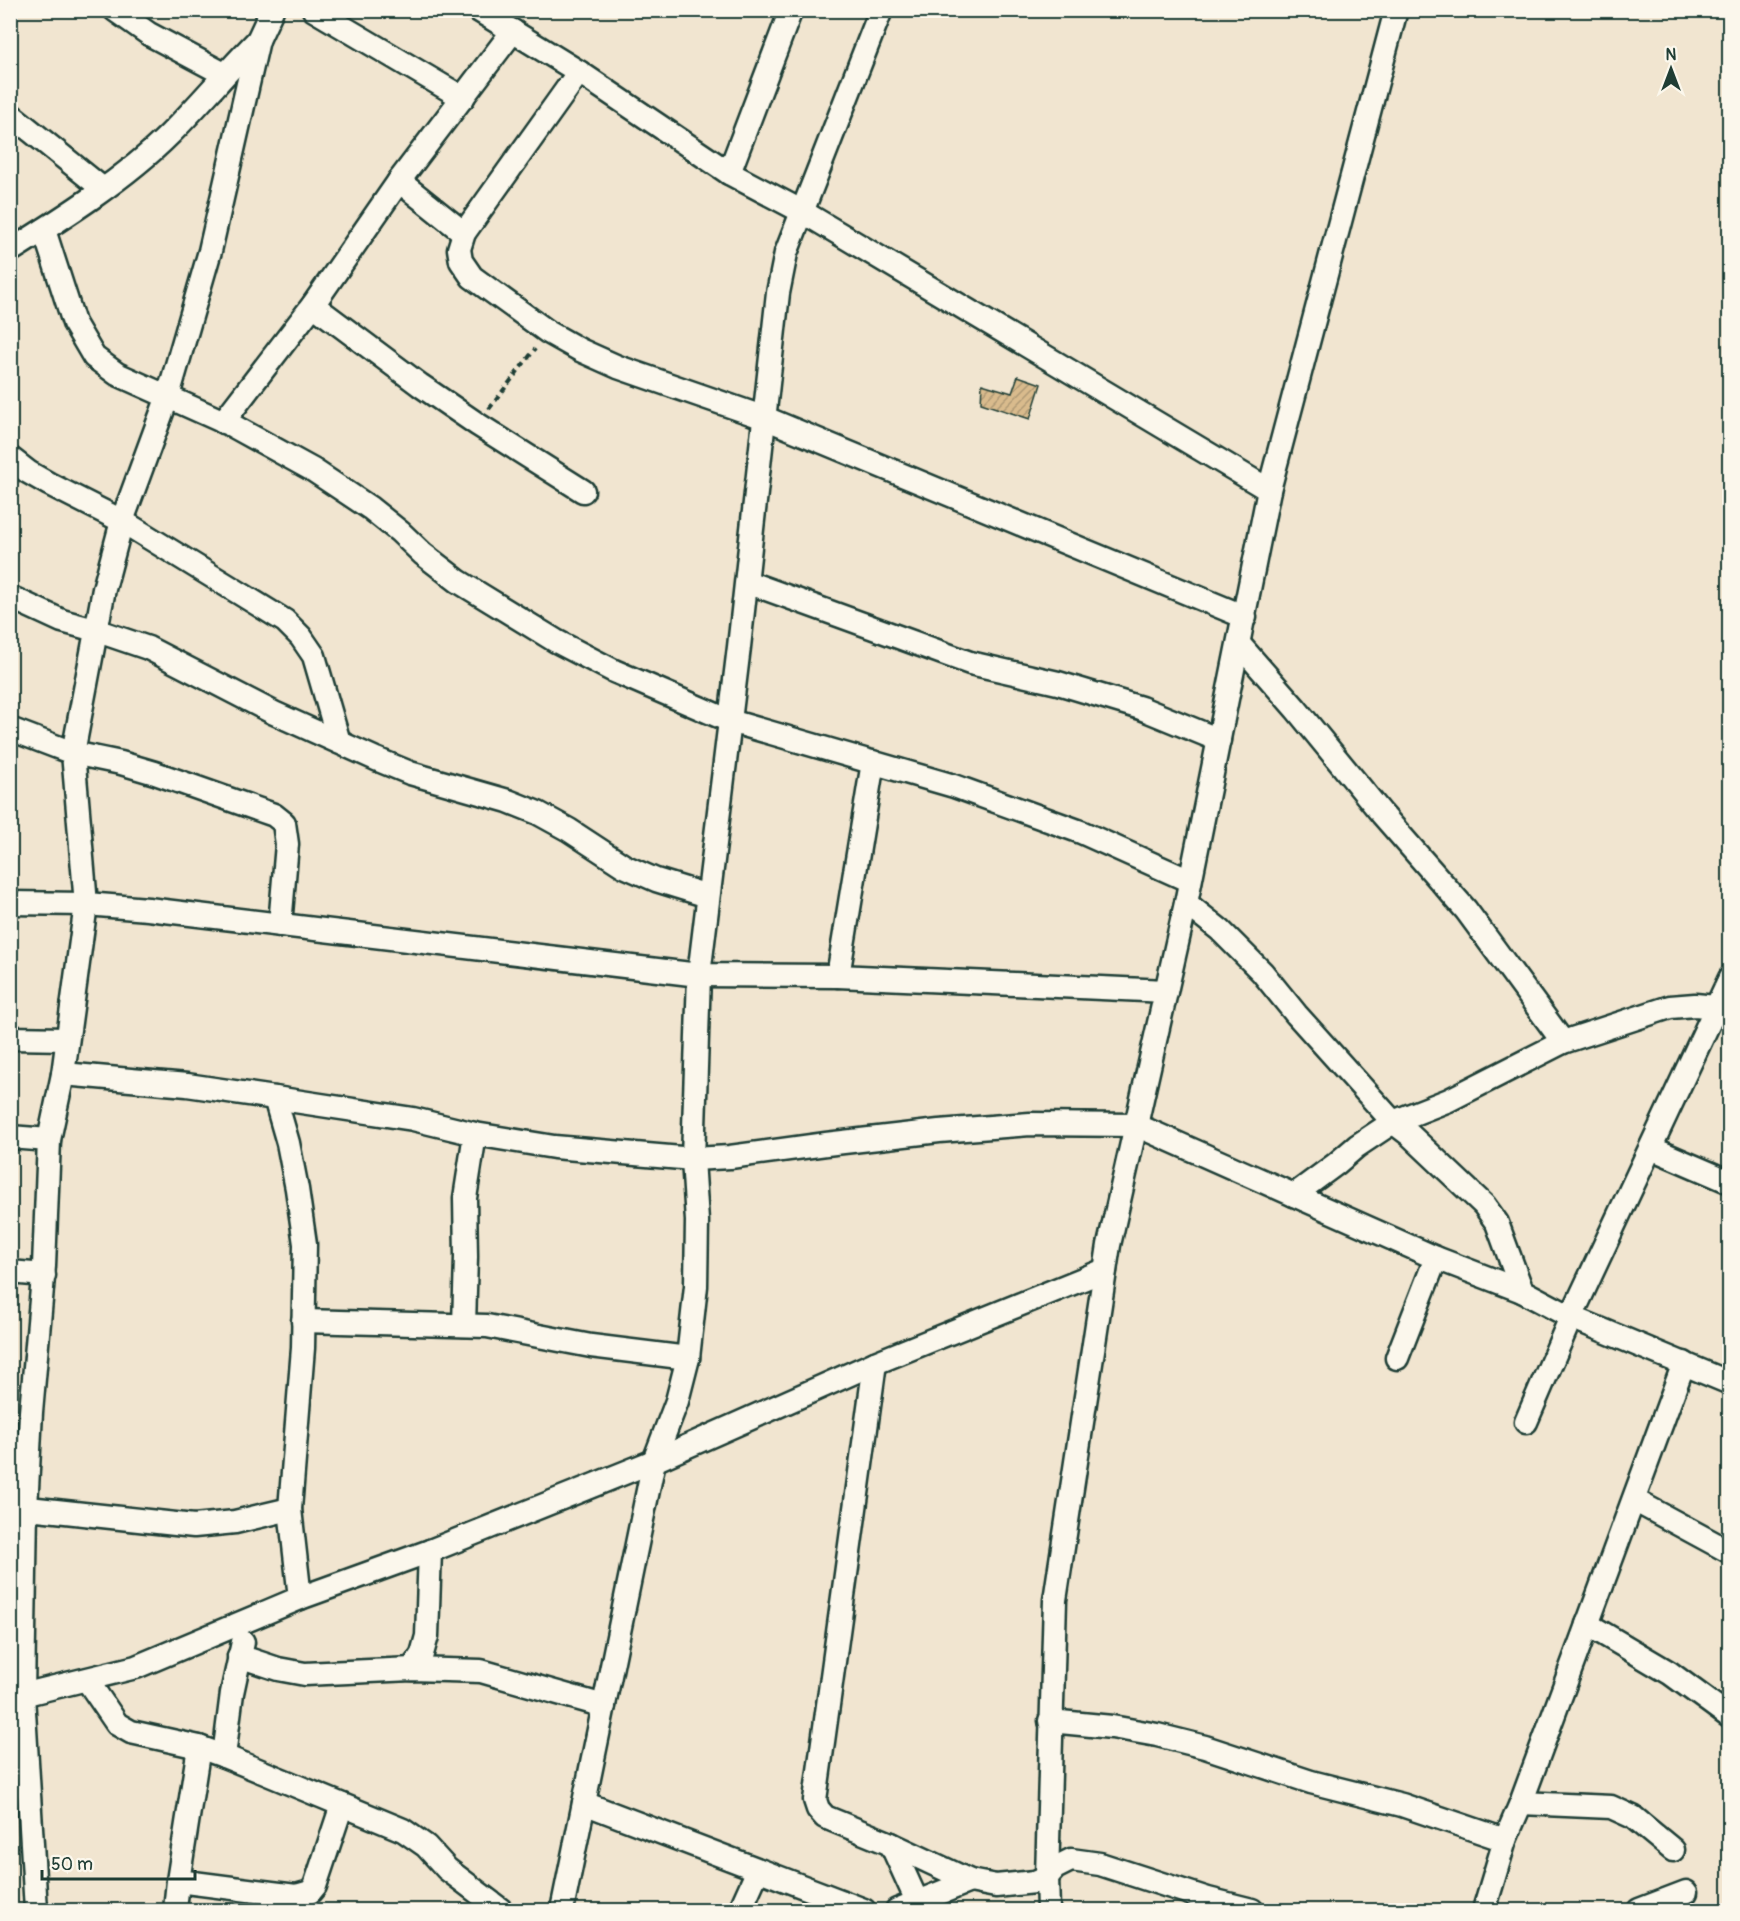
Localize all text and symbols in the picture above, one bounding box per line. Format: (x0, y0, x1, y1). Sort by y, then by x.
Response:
north arrow (1641, 39, 1701, 99)
text: N (1666, 45, 1677, 65)
scale bar (42, 1843, 195, 1881)
text: 50 m (51, 1853, 93, 1876)

